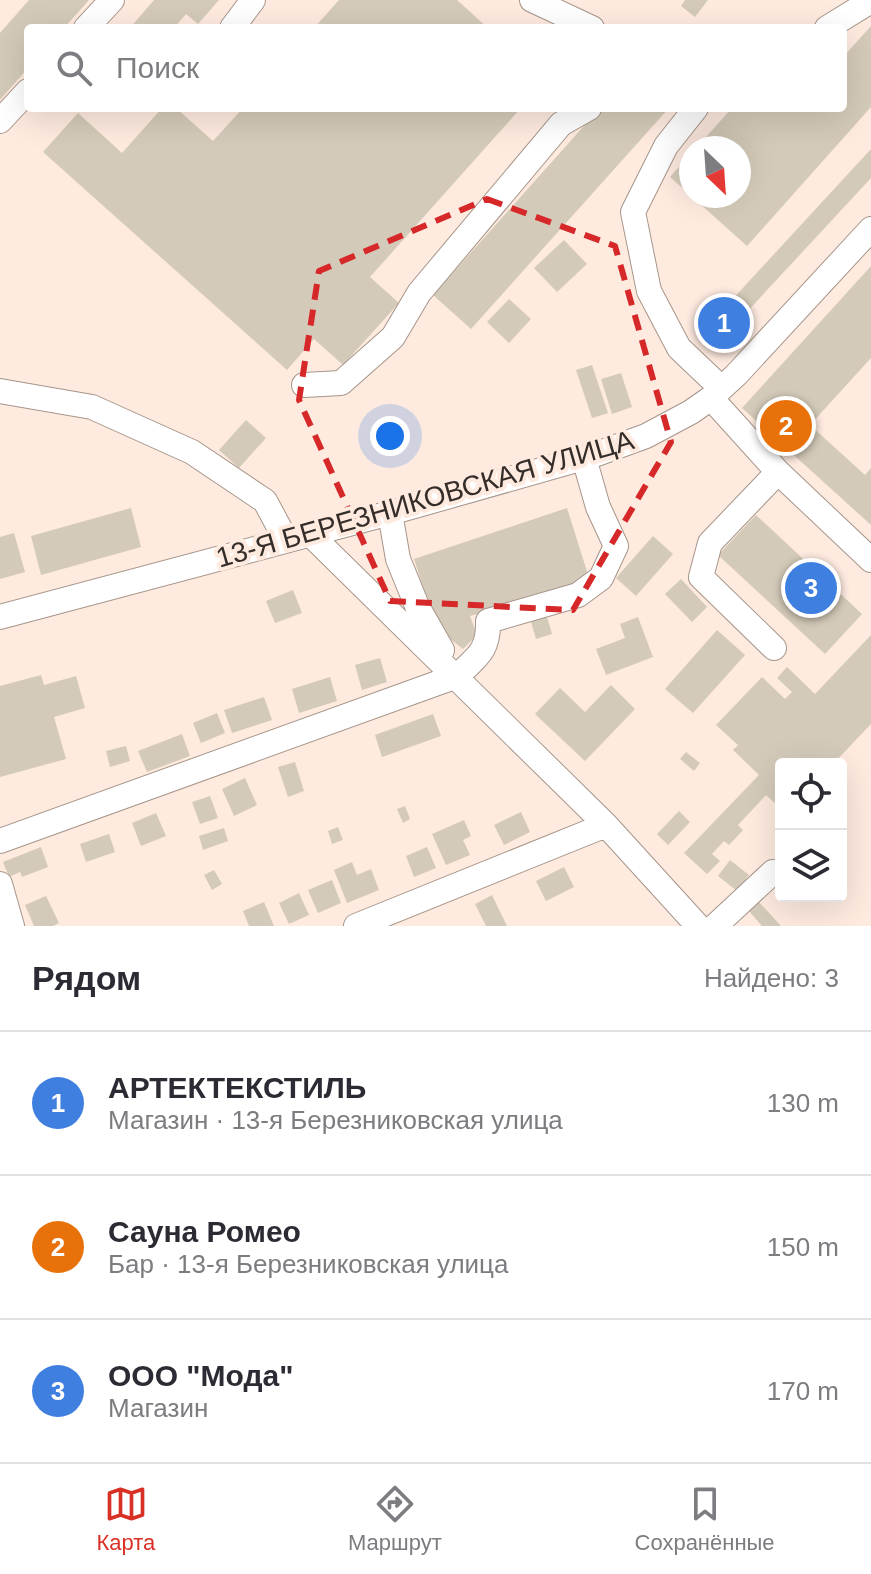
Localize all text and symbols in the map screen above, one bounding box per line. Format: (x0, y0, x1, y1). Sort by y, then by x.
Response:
search box (24, 24, 847, 112)
icon: search (52, 46, 96, 90)
text: Поиск (116, 51, 199, 84)
north arrow (679, 136, 751, 208)
pin: 1 (698, 293, 750, 353)
pin: 2 (760, 396, 812, 456)
your location (370, 416, 410, 456)
street label: 13-Я БЕРЕЗНИКОВСКАЯ УЛИЦА (213, 424, 638, 574)
pin: 3 (785, 558, 837, 618)
map controls (775, 758, 847, 902)
button: locate (775, 758, 847, 830)
button: layers (775, 830, 847, 902)
text: Рядом (32, 959, 141, 997)
text: Найдено: 3 (704, 963, 839, 993)
text: АРТЕКТЕКСТИЛЬ (108, 1071, 366, 1104)
text: 1 (51, 1088, 65, 1118)
text: 130 m (767, 1088, 839, 1118)
text: Магазин · 13-я Березниковская улица (108, 1105, 563, 1135)
text: Сауна Ромео (108, 1215, 301, 1248)
text: 2 (51, 1232, 65, 1262)
text: 150 m (767, 1232, 839, 1262)
text: Бар · 13-я Березниковская улица (108, 1249, 508, 1279)
text: ООО "Мода" (108, 1359, 293, 1392)
text: 3 (51, 1376, 65, 1406)
text: 170 m (767, 1376, 839, 1406)
text: Магазин (108, 1393, 208, 1423)
tab: Карта (96, 1482, 155, 1556)
tab: Маршрут (348, 1482, 442, 1556)
tab: Сохранённые (635, 1482, 775, 1556)

